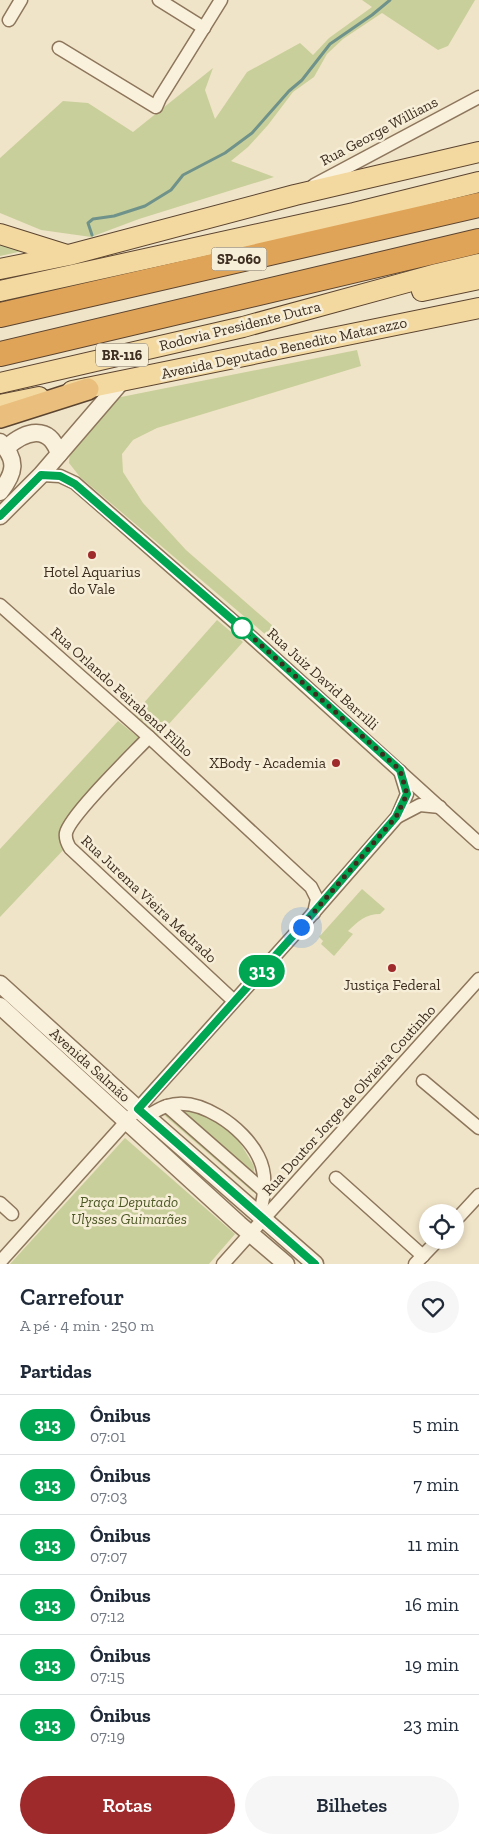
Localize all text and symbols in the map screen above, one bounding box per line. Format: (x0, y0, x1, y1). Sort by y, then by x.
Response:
street label: Rua George Willians (317, 92, 441, 170)
road number: SP-060 (212, 248, 266, 270)
street label: Rodovia Presidente Dutra (157, 297, 323, 355)
street label: Avenida Deputado Benedito Matarazzo (160, 313, 409, 383)
road number: BR-116 (96, 344, 148, 366)
marker: Hotel Aquarius do Vale (86, 549, 98, 561)
place label: Hotel Aquarius do Vale (44, 563, 140, 598)
unlabelled marker (231, 617, 253, 639)
street label: Rua Orlando Feirabend Filho (47, 623, 197, 761)
street label: Rua Juiz David Barrilli (264, 624, 382, 734)
place label: XBody - Academia (209, 754, 326, 772)
marker: XBody - Academia (330, 757, 342, 769)
street label: Rua Jurema Vieira Medrado (77, 831, 221, 967)
your location (289, 915, 314, 940)
line badge: 313 (233, 955, 291, 987)
text: 313 (249, 960, 275, 982)
marker: Justiça Federal (386, 962, 398, 974)
place label: Justiça Federal (344, 976, 440, 994)
street label: Rua Doutor Jorge de Olvieira Coutinho (259, 1001, 440, 1199)
street label: Avenida Salmão (46, 1024, 134, 1106)
park label: Praça Deputado Ulysses Guimarães (71, 1193, 187, 1228)
map controls (419, 1204, 464, 1249)
button: locate (419, 1204, 464, 1249)
button: heart (407, 1281, 459, 1333)
text: Carrefour (20, 1282, 124, 1311)
text: A pé · 4 min · 250 m (20, 1316, 154, 1335)
text: Partidas (20, 1360, 92, 1383)
text: Ônibus (90, 1404, 151, 1427)
text: 5 min (412, 1413, 459, 1436)
text: 313 (34, 1414, 61, 1436)
text: 07:01 (90, 1427, 126, 1446)
text: Ônibus (90, 1464, 151, 1487)
text: 7 min (413, 1473, 459, 1496)
text: 313 (34, 1474, 61, 1496)
text: 07:03 (90, 1487, 127, 1506)
text: Ônibus (90, 1524, 151, 1547)
text: 11 min (407, 1533, 459, 1556)
text: 313 (34, 1534, 61, 1556)
text: 07:07 (90, 1547, 127, 1566)
text: Ônibus (90, 1584, 151, 1607)
text: 16 min (405, 1593, 459, 1616)
text: 313 (34, 1594, 61, 1616)
text: 07:12 (90, 1607, 125, 1626)
text: Ônibus (90, 1644, 151, 1667)
text: 19 min (405, 1653, 459, 1676)
text: 313 (34, 1654, 61, 1676)
text: 07:15 (90, 1667, 125, 1686)
text: Ônibus (90, 1704, 151, 1727)
text: 23 min (403, 1713, 459, 1736)
text: 313 (34, 1714, 61, 1736)
text: 07:19 (90, 1727, 125, 1746)
button: Rotas (20, 1776, 235, 1834)
button: Bilhetes (245, 1776, 459, 1834)

